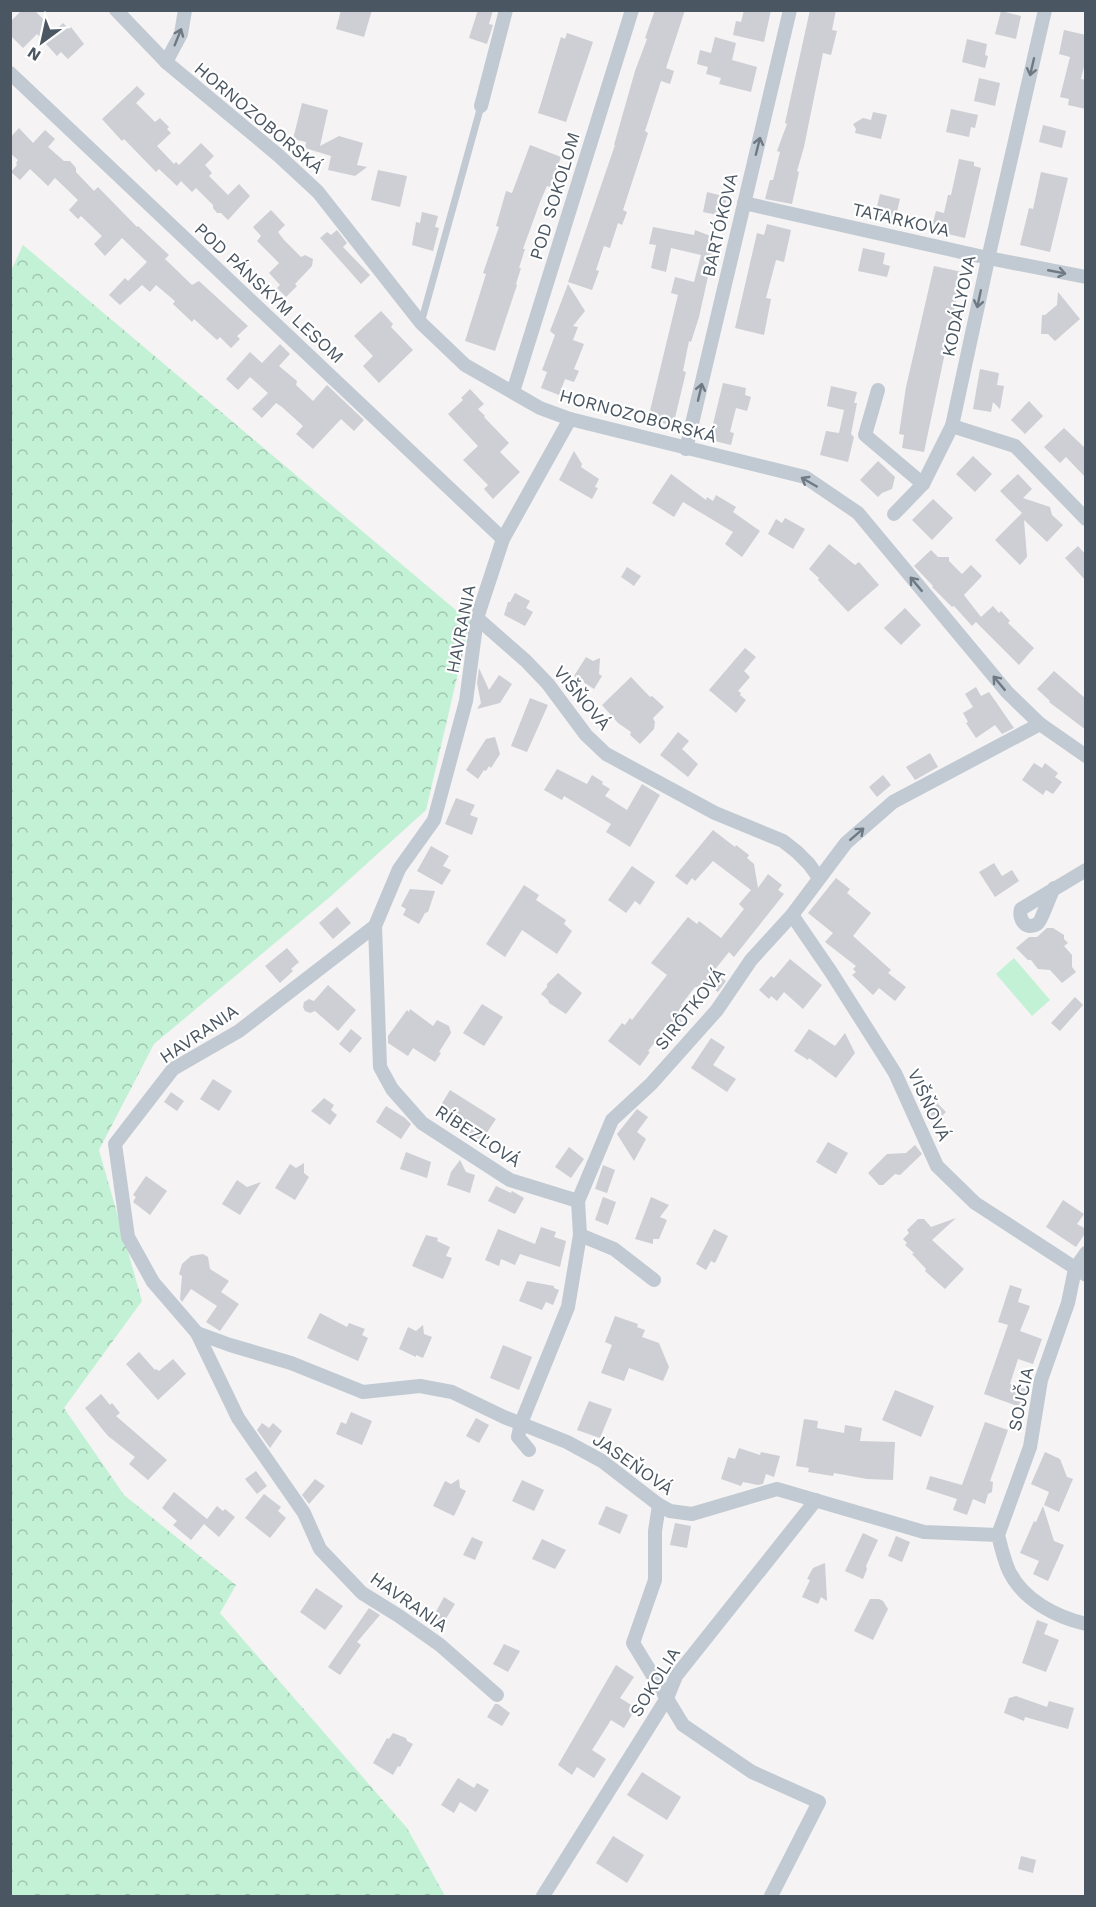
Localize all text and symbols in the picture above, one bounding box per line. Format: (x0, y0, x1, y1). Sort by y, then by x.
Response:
north arrow (12, 12, 72, 72)
one-way arrow (173, 29, 184, 47)
text: N (24, 43, 44, 65)
street label: HORNOZOBORSKÁ (190, 57, 328, 178)
one-way arrow (1026, 57, 1037, 77)
street label: POD SOKOLOM (525, 129, 584, 262)
one-way arrow (752, 137, 764, 156)
street label: BARTÓKOVA (697, 171, 742, 279)
street label: TATARKOVA (850, 198, 952, 241)
street label: POD PÁNSKYM LESOM (190, 218, 348, 367)
street label: KODÁLYOVA (937, 253, 980, 359)
one-way arrow (1047, 267, 1067, 278)
one-way arrow (973, 288, 984, 308)
one-way arrow (694, 383, 706, 402)
street label: HORNOZOBORSKÁ (557, 384, 719, 447)
one-way arrow (801, 475, 818, 487)
one-way arrow (909, 577, 923, 592)
street label: HAVRANIA (442, 583, 479, 675)
street label: VIŠŇOVÁ (549, 661, 615, 734)
one-way arrow (992, 676, 1006, 691)
one-way arrow (849, 827, 864, 841)
street label: SIRÔTKOVÁ (650, 963, 729, 1054)
street label: HAVRANIA (156, 1000, 242, 1067)
street label: VIŠŇOVÁ (904, 1065, 955, 1144)
street label: RÍBEZĽOVÁ (432, 1100, 525, 1171)
street label: SOJČIA (1004, 1365, 1038, 1433)
street label: JASEŇOVÁ (589, 1428, 678, 1499)
street label: HAVRANIA (366, 1567, 452, 1636)
street label: SOKOLIA (625, 1643, 684, 1720)

